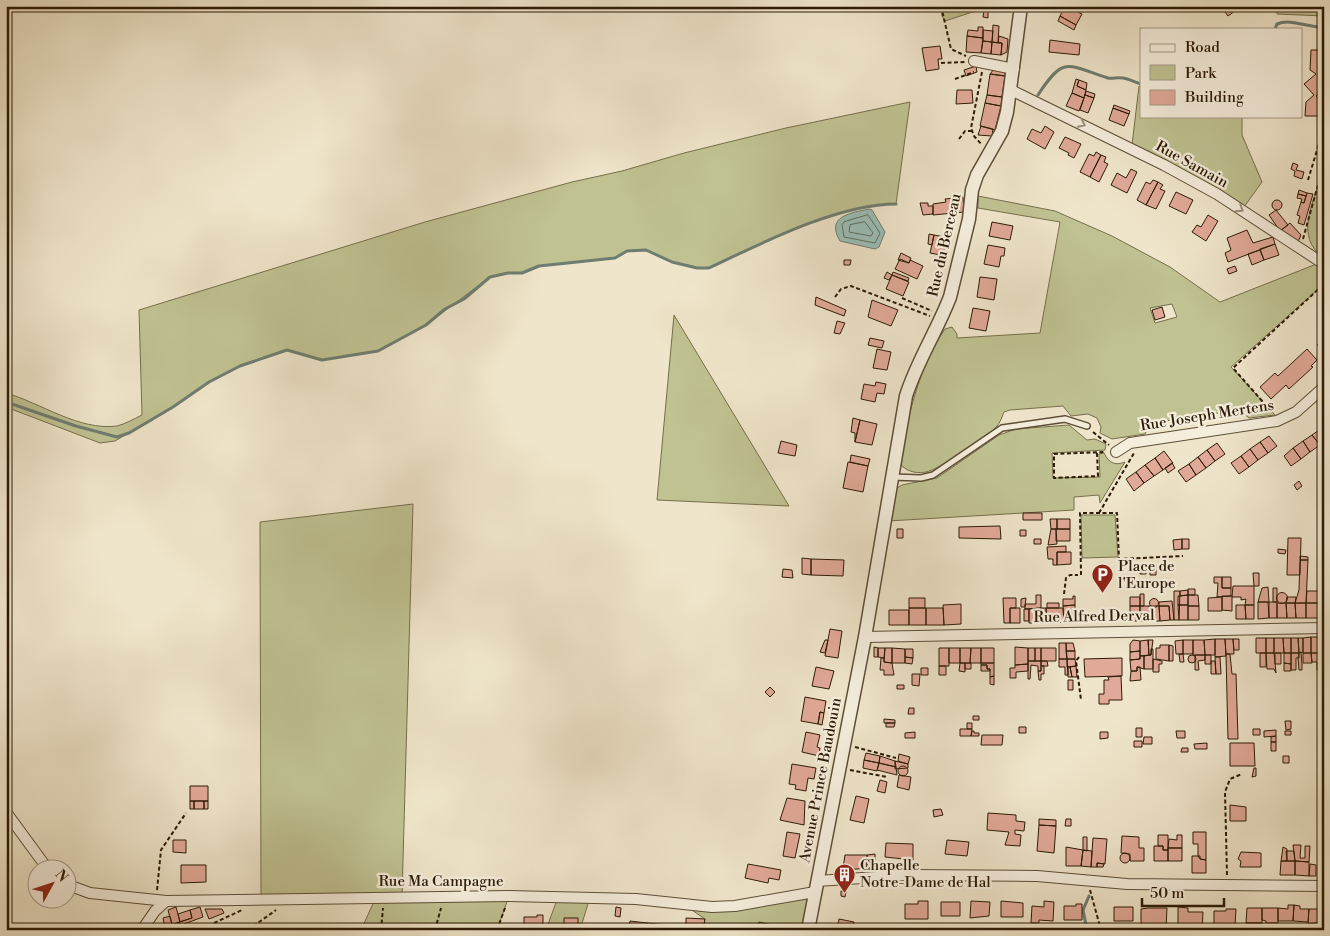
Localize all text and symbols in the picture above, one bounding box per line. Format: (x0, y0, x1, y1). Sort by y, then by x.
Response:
legend (1140, 28, 1302, 118)
text: Road (1185, 38, 1220, 57)
text: Park (1185, 64, 1217, 83)
text: Building (1184, 88, 1244, 107)
one-way arrow (1077, 118, 1086, 128)
street label: Rue Samain (1152, 137, 1232, 192)
street label: Rue du Berceau (923, 191, 966, 299)
one-way arrow (1234, 203, 1244, 212)
street label: Rue Joseph Mertens (1139, 396, 1275, 435)
place label: Place de l'Europe (1118, 557, 1176, 593)
parking icon: Place de l'Europe (1090, 563, 1114, 594)
street label: Rue Alfred Derval (1033, 606, 1155, 627)
street label: Avenue Prince Baudouin (795, 696, 846, 865)
place label: Chapelle Notre-Dame de Hal (860, 856, 991, 892)
north arrow (28, 858, 78, 908)
building icon: Chapelle Notre-Dame de Hal (832, 862, 856, 893)
text: N (51, 866, 72, 886)
street label: Rue Ma Campagne (378, 872, 504, 891)
scale bar (1142, 876, 1225, 908)
text: 50 m (1150, 884, 1184, 903)

